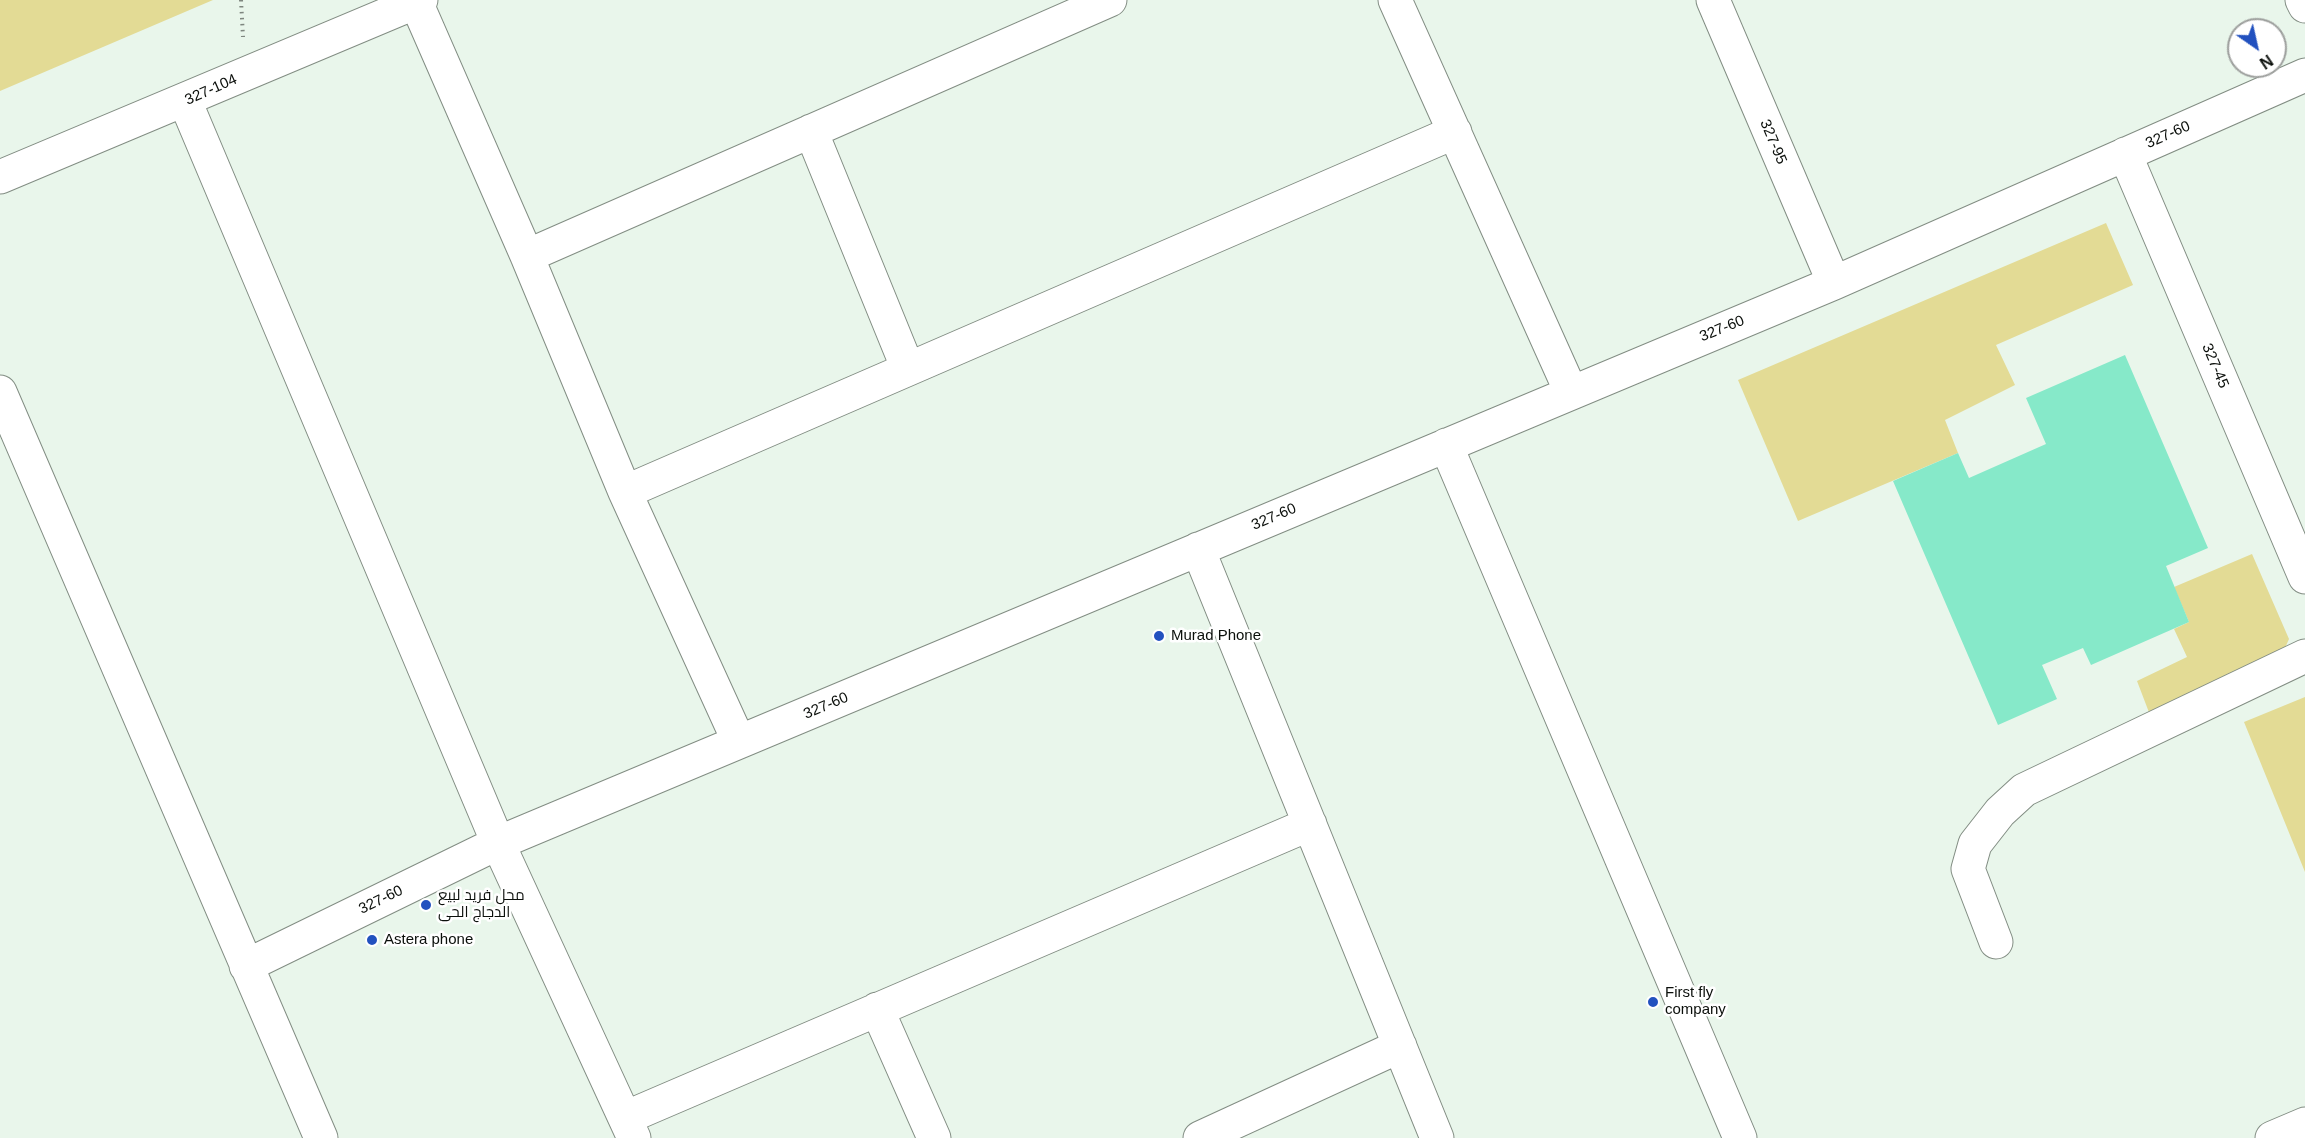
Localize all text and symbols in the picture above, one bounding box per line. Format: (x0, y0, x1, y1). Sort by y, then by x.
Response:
north arrow (2227, 18, 2287, 78)
text: N (2257, 51, 2276, 72)
street label: 327-104 (182, 71, 240, 109)
street label: 327-95 (1756, 117, 1790, 167)
street label: 327-60 (2143, 117, 2193, 153)
street label: 327-60 (1697, 312, 1747, 346)
street label: 327-45 (2198, 341, 2232, 391)
street label: 327-60 (1249, 500, 1299, 534)
place label: Murad Phone (1171, 627, 1261, 645)
marker: Murad Phone (1152, 629, 1166, 643)
street label: 327-60 (801, 689, 851, 723)
street label: 327-60 (356, 882, 406, 918)
place label: محل فريد لبيع الدجاج الحى (438, 887, 525, 922)
marker: محل فريد لبيع الدجاج الحى (419, 898, 433, 912)
place label: Astera phone (384, 931, 473, 949)
marker: Astera phone (365, 933, 379, 947)
place label: First fly company (1665, 984, 1726, 1019)
marker: First fly company (1646, 995, 1660, 1009)

